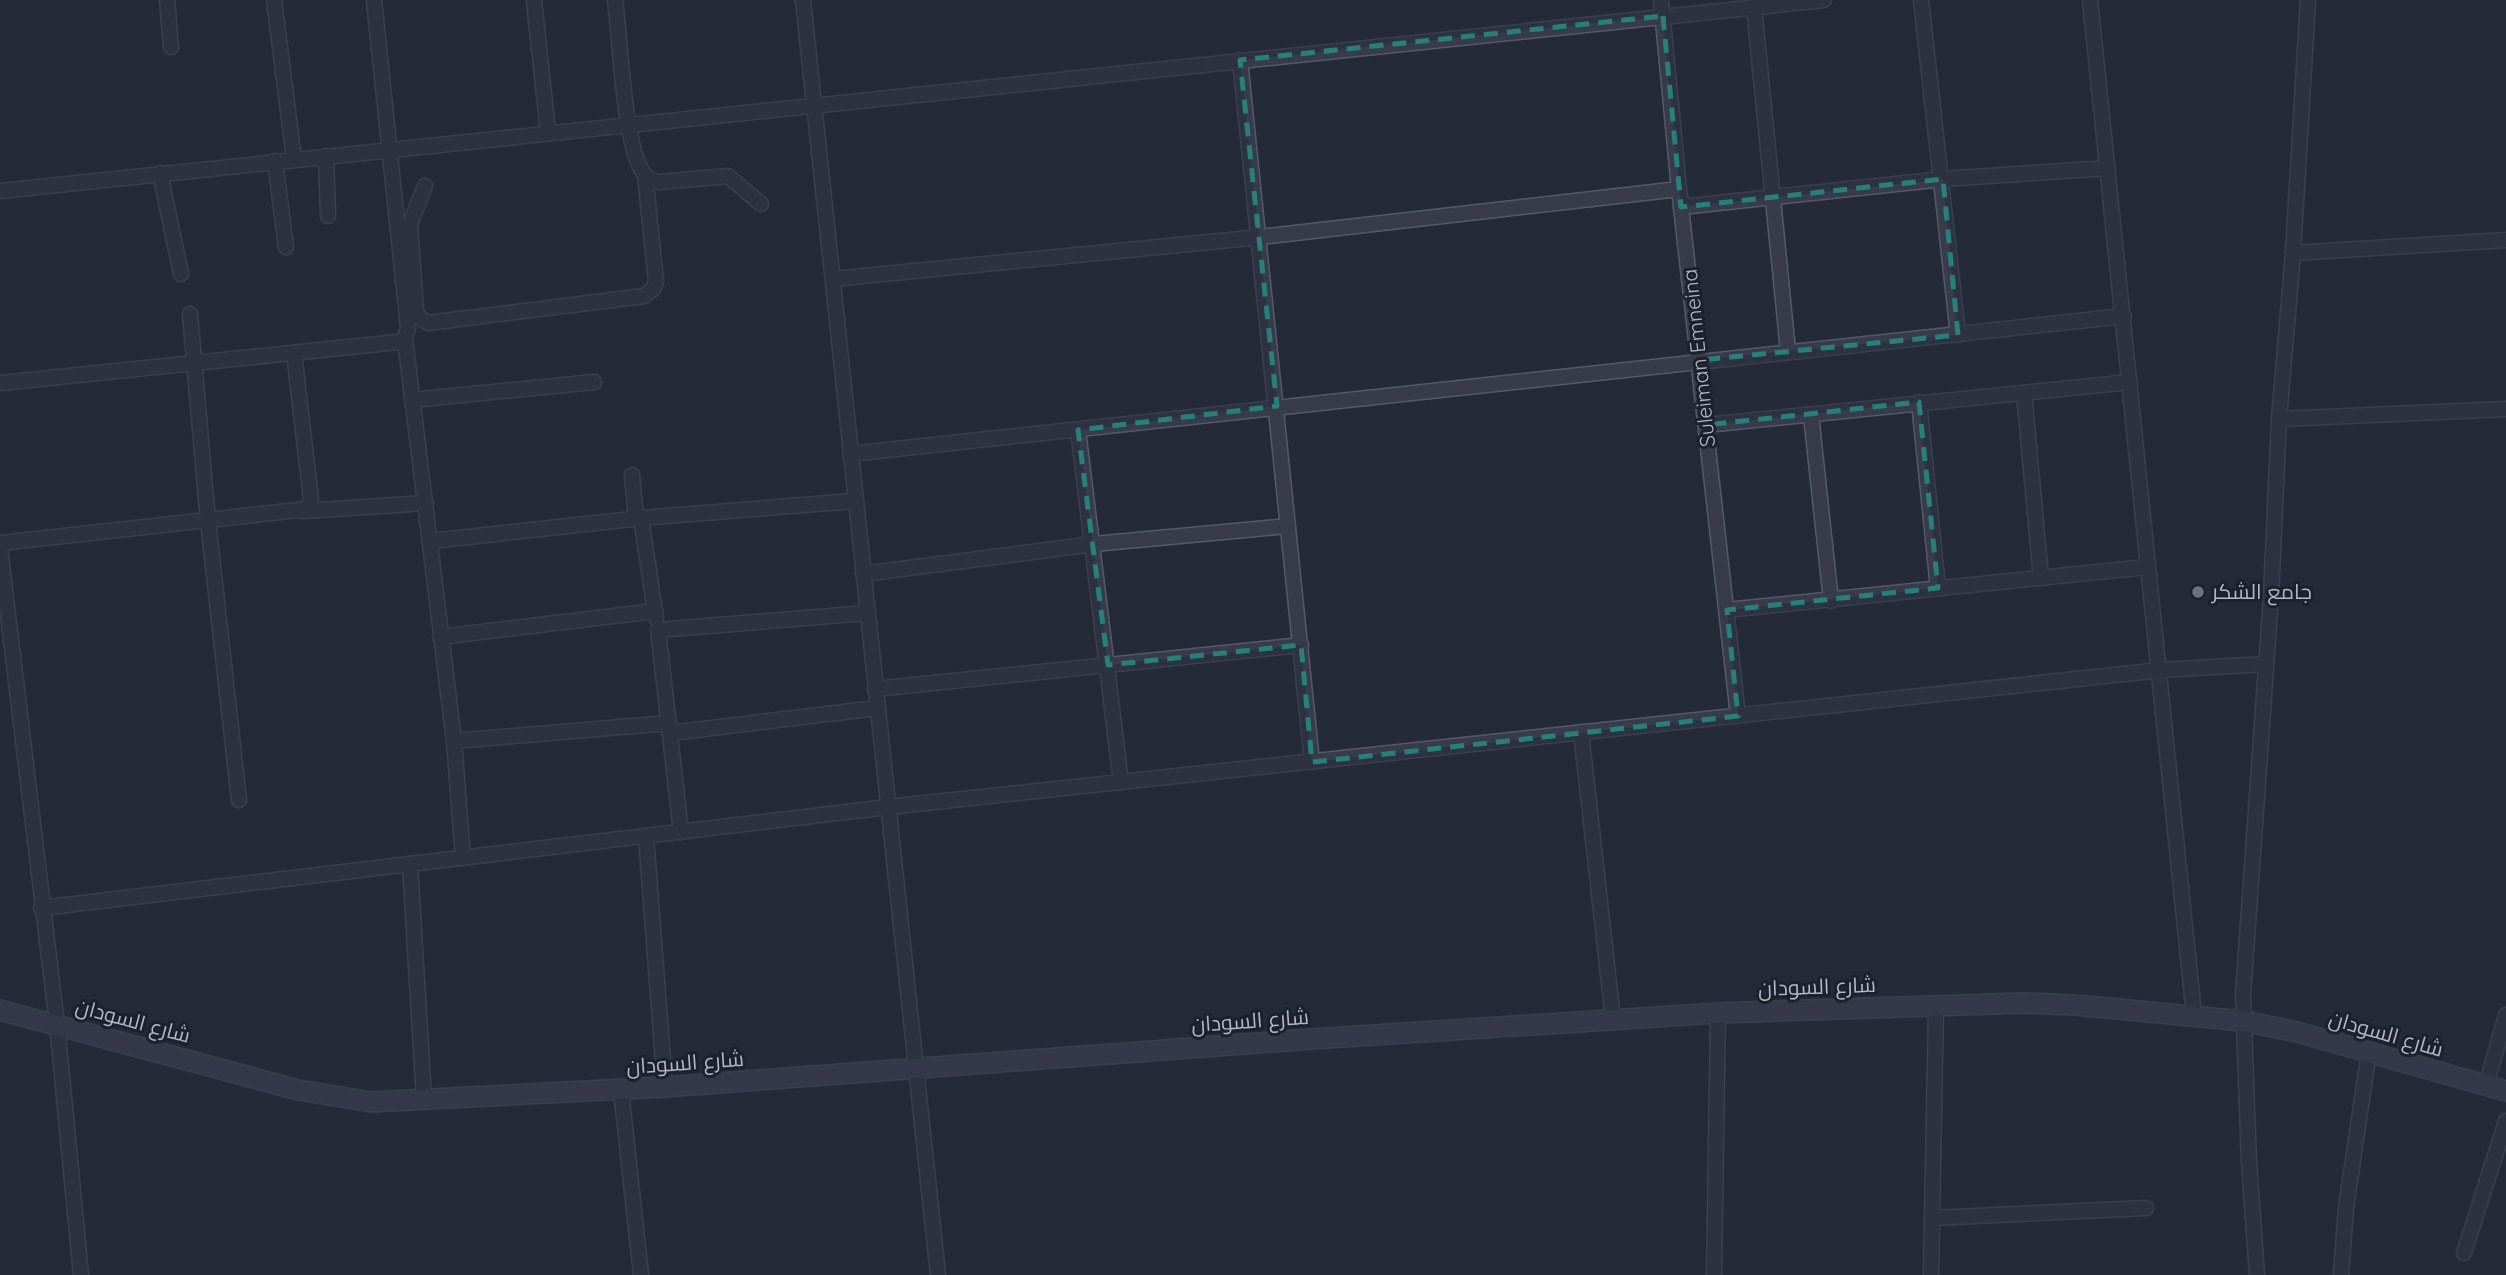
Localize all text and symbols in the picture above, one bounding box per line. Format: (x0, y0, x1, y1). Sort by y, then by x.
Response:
street label: Suleiman Emneina (1676, 268, 1720, 448)
place label: جامع الشكر (2211, 578, 2312, 606)
marker: جامع الشكر (2190, 584, 2206, 600)
street label: شارع السودان (1758, 971, 1876, 1003)
street label: شارع السودان (72, 992, 194, 1050)
street label: شارع السودان (1190, 1003, 1310, 1039)
street label: شارع السودان (2326, 1004, 2446, 1064)
street label: شارع السودان (625, 1045, 745, 1081)

